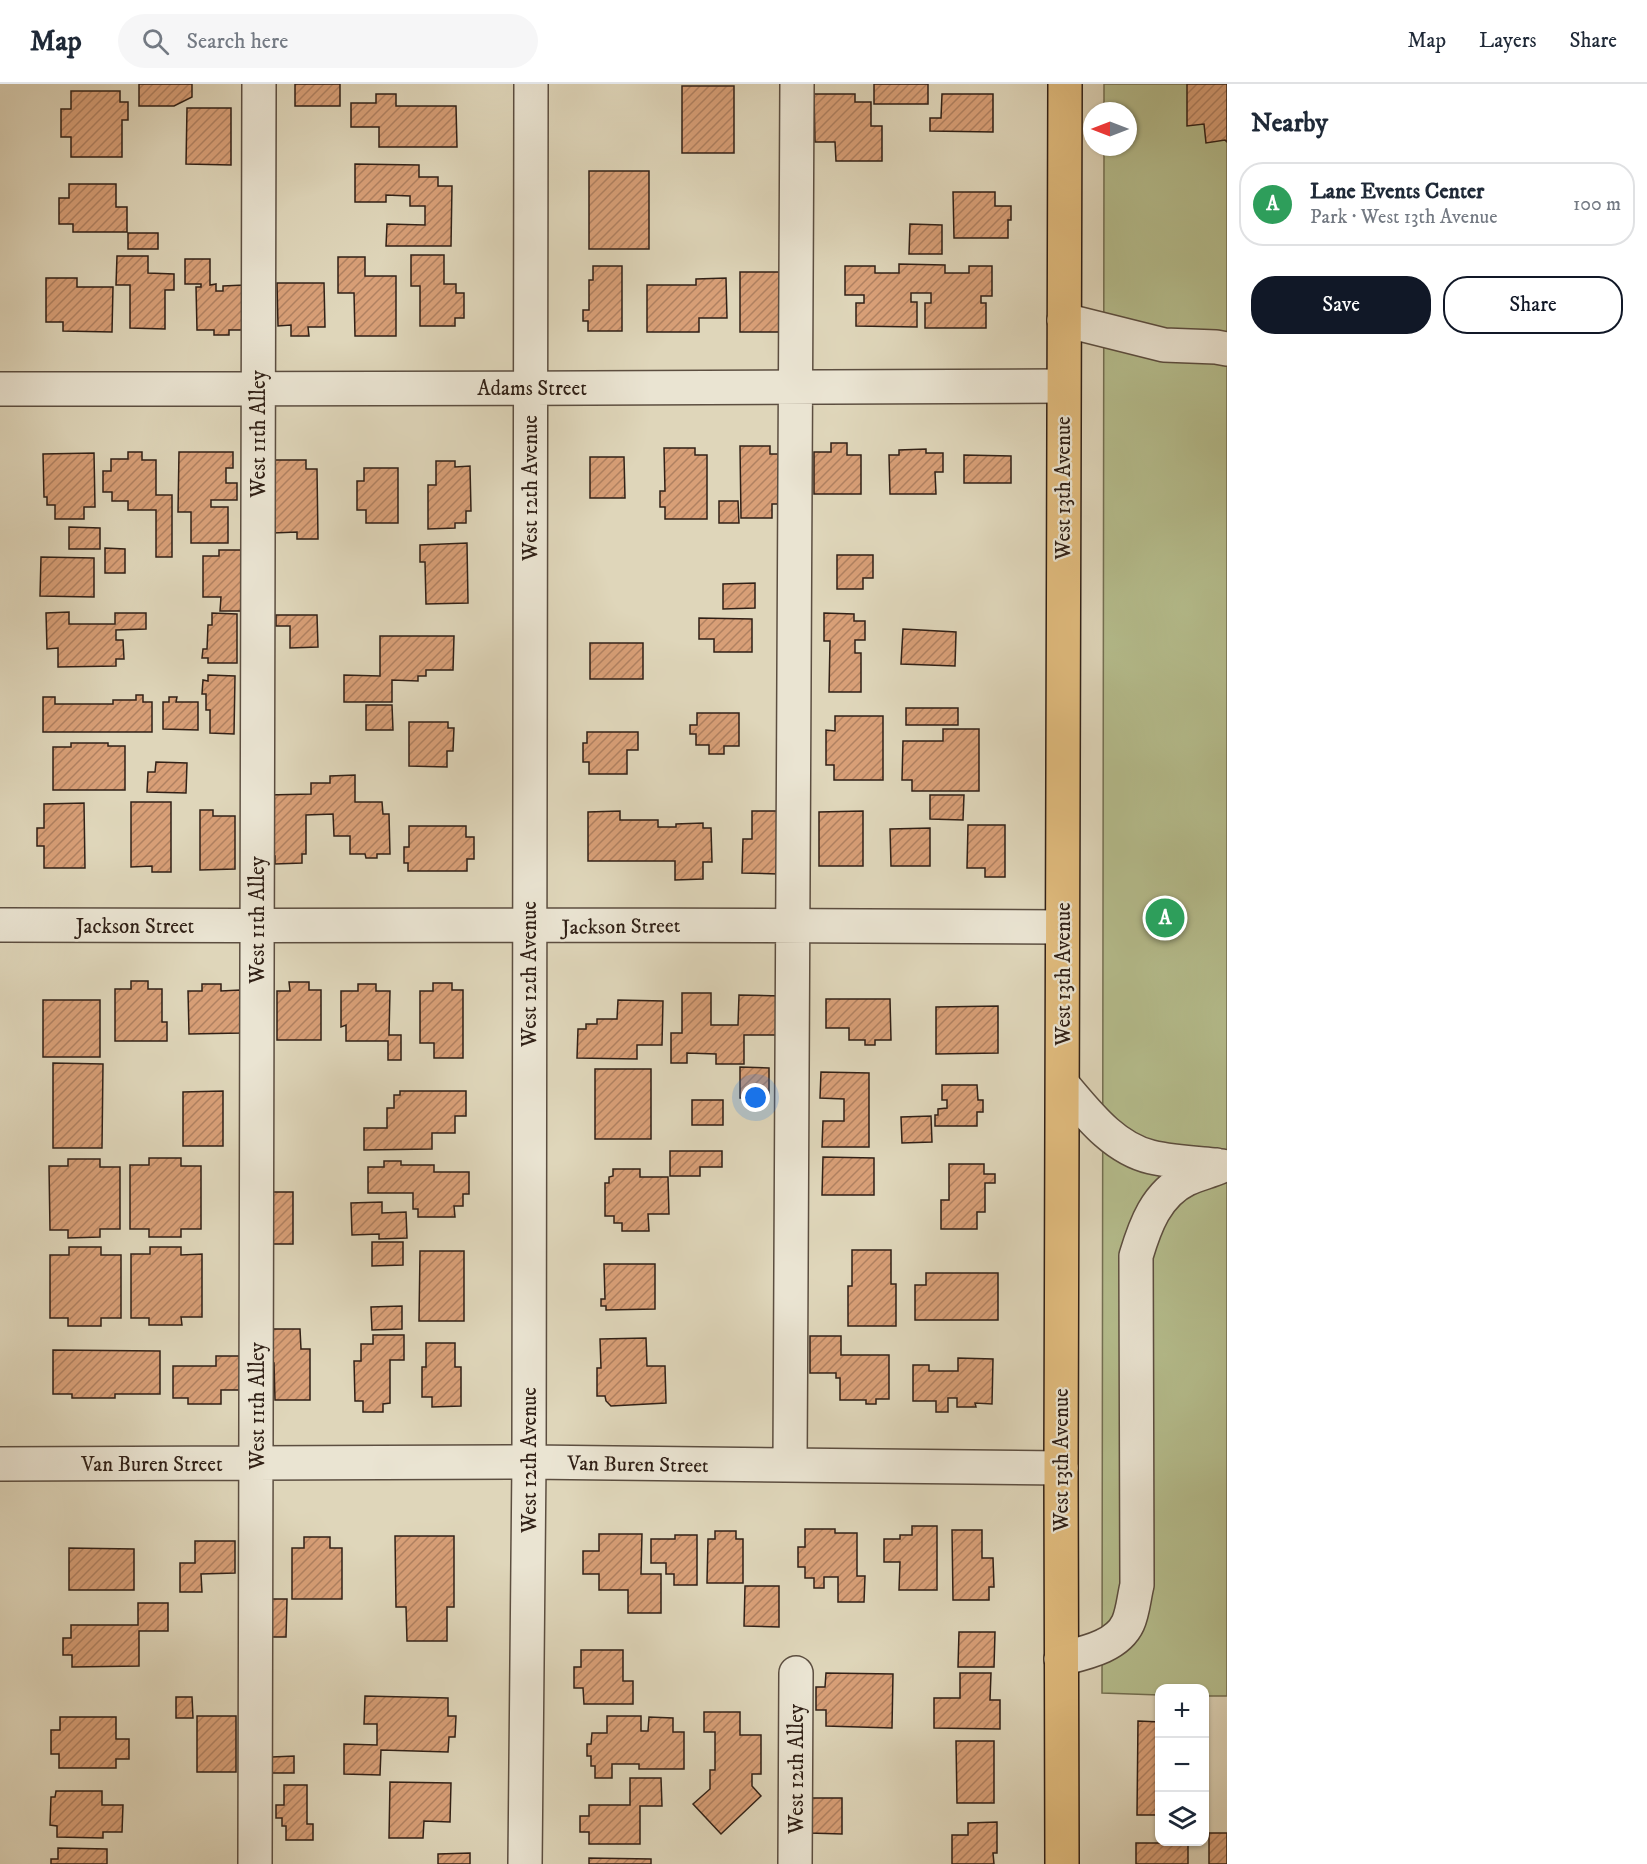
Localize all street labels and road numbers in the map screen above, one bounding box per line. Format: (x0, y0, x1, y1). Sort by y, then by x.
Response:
street label: West 11th Alley (246, 369, 272, 499)
street label: Adams Street (477, 376, 587, 402)
street label: West 12th Avenue (518, 415, 544, 562)
street label: West 13th Avenue (1051, 416, 1077, 561)
street label: West 11th Alley (245, 855, 271, 985)
street label: West 12th Avenue (517, 901, 543, 1048)
street label: West 13th Avenue (1051, 902, 1077, 1047)
street label: Jackson Street (559, 913, 681, 941)
street label: Jackson Street (74, 914, 195, 940)
street label: West 11th Alley (245, 1341, 271, 1471)
street label: West 12th Avenue (517, 1387, 543, 1534)
street label: West 13th Avenue (1049, 1388, 1075, 1533)
street label: Van Buren Street (566, 1451, 709, 1479)
street label: Van Buren Street (80, 1452, 223, 1478)
street label: West 12th Alley (784, 1703, 810, 1835)

